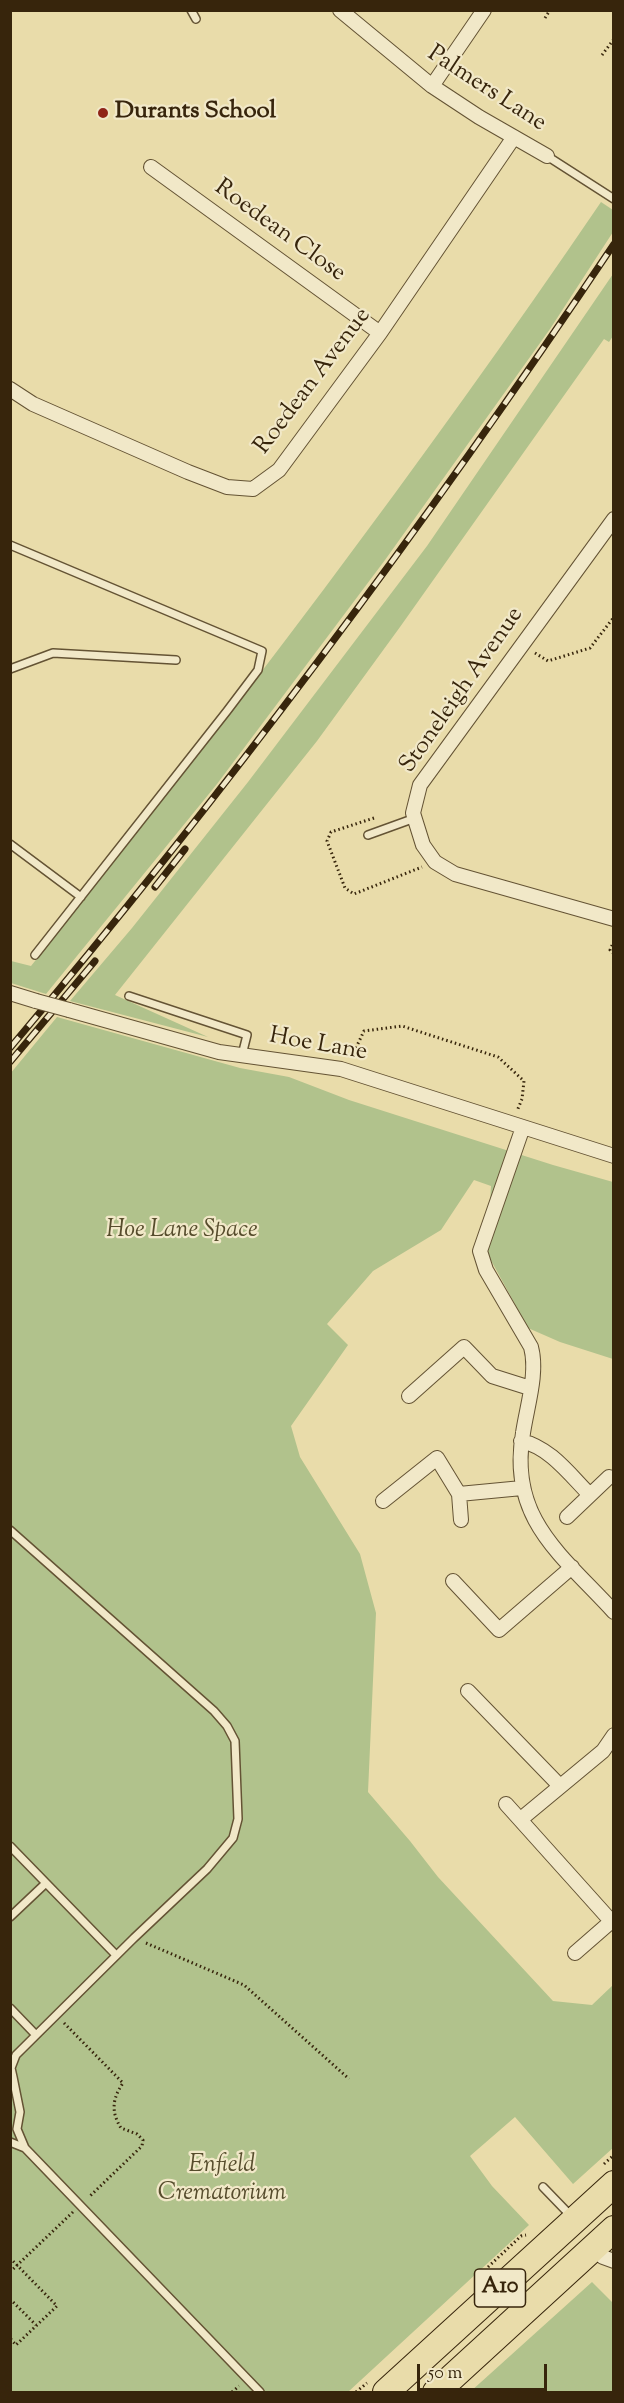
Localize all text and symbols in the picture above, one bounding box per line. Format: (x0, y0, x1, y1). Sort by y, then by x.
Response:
street label: Palmers Lane (421, 41, 551, 139)
place label: Durants School (115, 99, 276, 127)
marker: Durants School (96, 106, 110, 120)
street label: Roedean Close (208, 175, 350, 289)
street label: Roedean Avenue (250, 303, 378, 461)
street label: Stoneleigh Avenue (395, 602, 531, 780)
street label: Hoe Lane (267, 1023, 369, 1069)
park label: Hoe Lane Space (106, 1218, 258, 1246)
park label: Enfield Crematorium (158, 2153, 286, 2209)
road number: A10 (474, 2269, 526, 2307)
scale bar (420, 2352, 550, 2390)
text: 50 m (428, 2361, 462, 2387)

